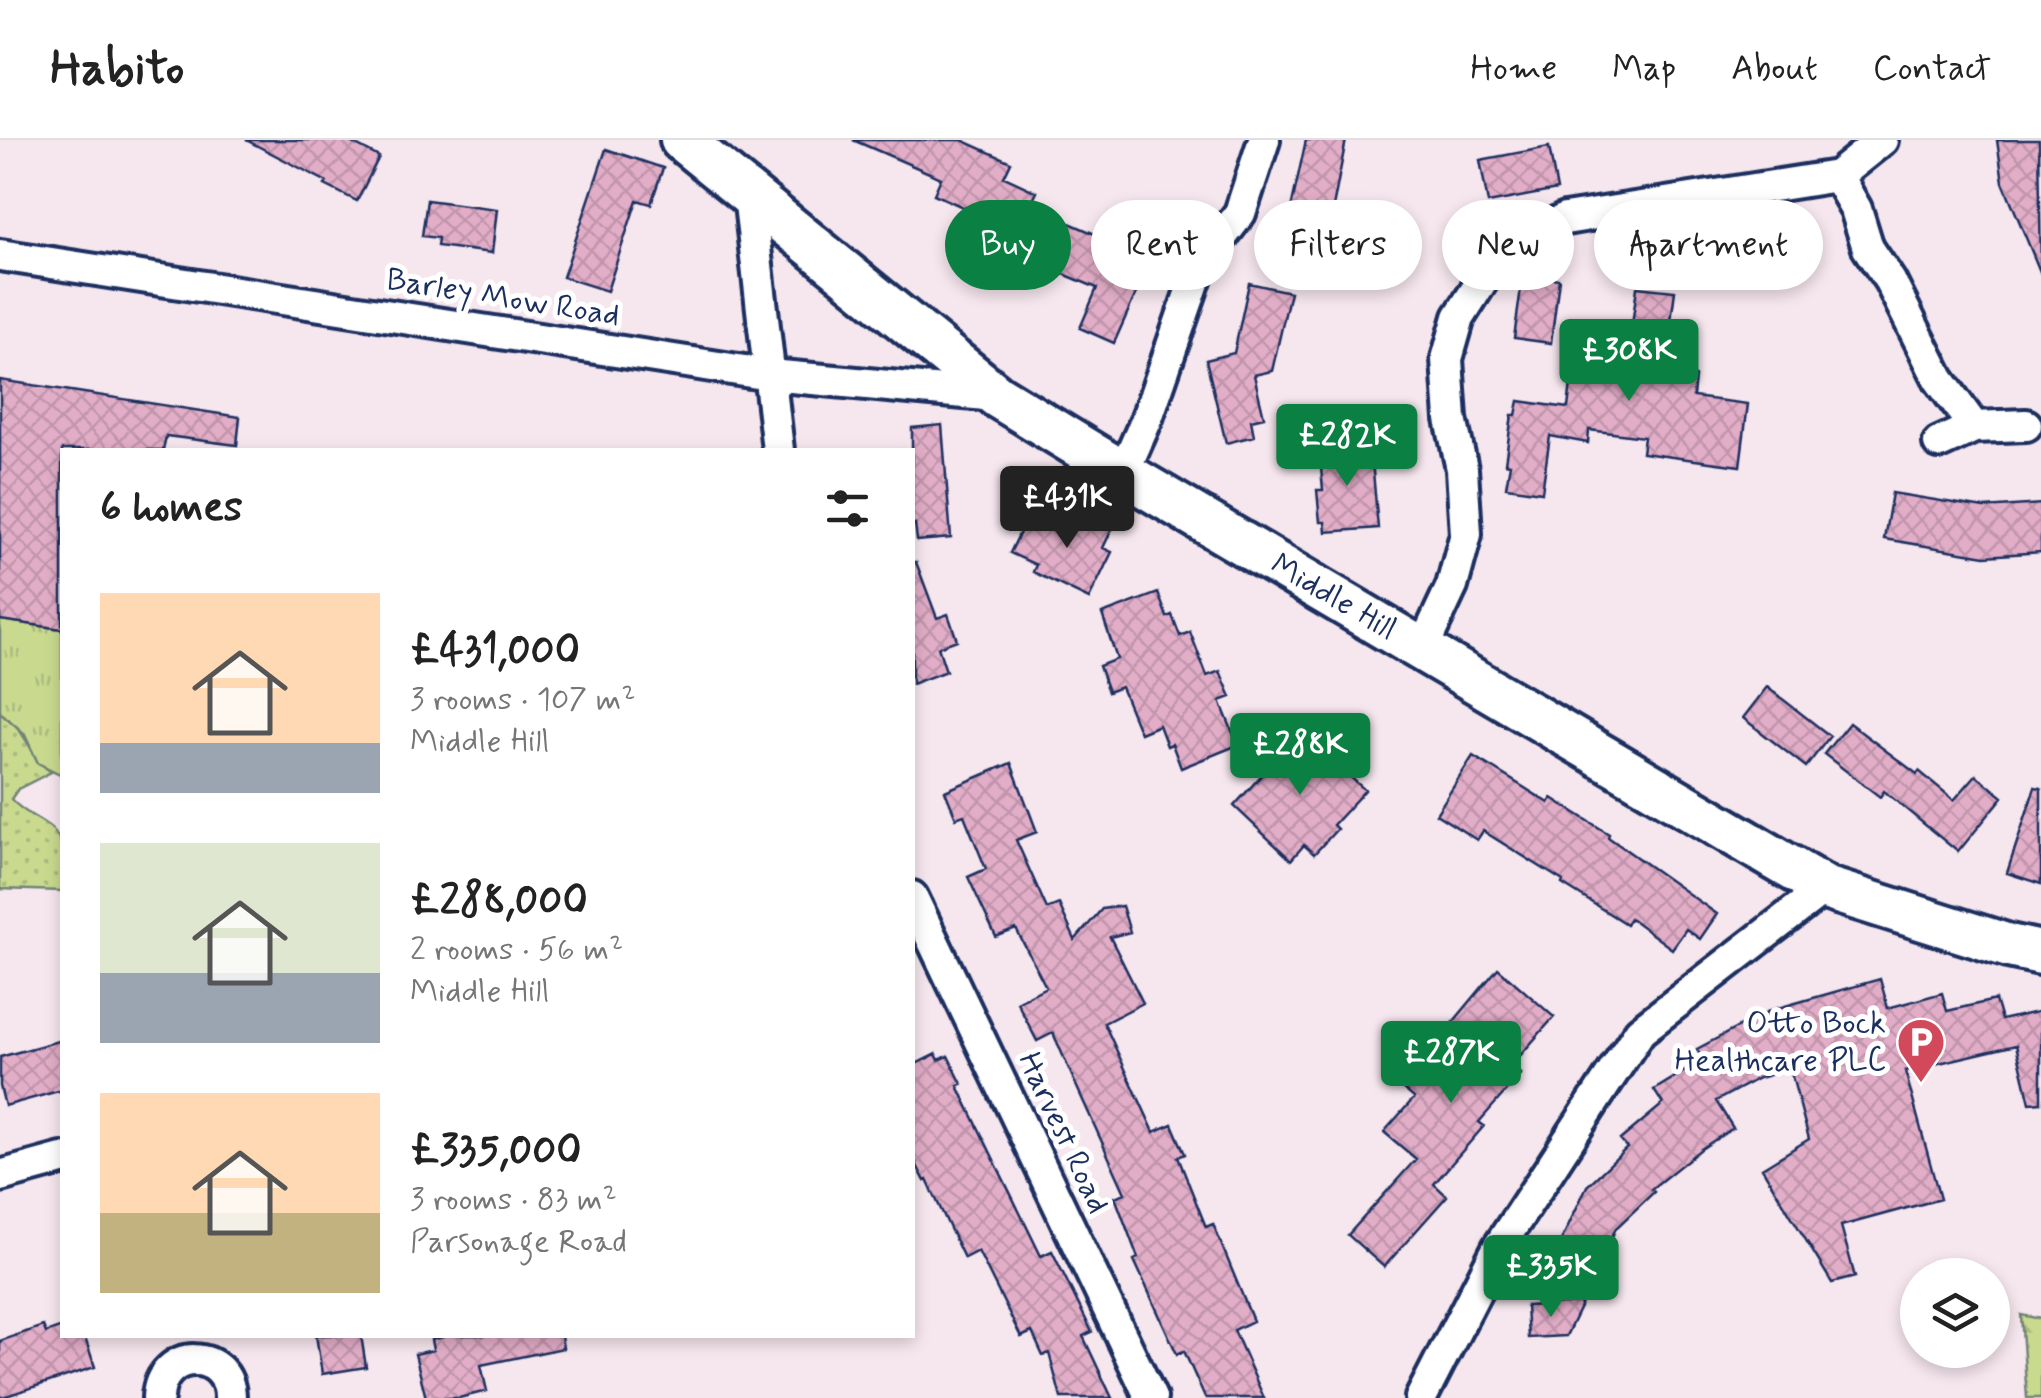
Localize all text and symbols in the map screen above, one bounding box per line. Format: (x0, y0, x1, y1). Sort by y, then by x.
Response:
text: Habito (50, 38, 184, 101)
text: Home (1470, 46, 1557, 92)
text: Map (1612, 46, 1676, 92)
text: About (1731, 46, 1818, 92)
text: Contact (1873, 46, 1991, 92)
chip: Buy (945, 200, 1071, 290)
chip: Rent (1091, 200, 1234, 290)
chip: Filters (1254, 200, 1422, 290)
chip: New (1442, 200, 1574, 290)
chip: Apartment (1594, 200, 1823, 290)
street label: Barley Mow Road (383, 259, 623, 337)
pin: £308K (1559, 319, 1699, 404)
text: £308K (1581, 330, 1677, 372)
pin: £282K (1277, 404, 1417, 489)
text: £282K (1298, 415, 1396, 457)
pin: £431K (997, 466, 1137, 551)
text: £431K (1022, 477, 1112, 519)
text: 6 homes (100, 481, 243, 536)
icon: filters (820, 481, 875, 536)
street label: Middle Hill (1263, 544, 1404, 651)
text: £431,000 (410, 624, 580, 679)
icon: home (180, 633, 300, 753)
text: 3 rooms · 107 m² (410, 679, 635, 721)
pin: £288K (1230, 713, 1370, 798)
text: Middle Hill (410, 721, 549, 763)
text: £288K (1252, 724, 1348, 766)
text: £288,000 (410, 874, 588, 929)
icon: home (180, 883, 300, 1003)
text: 2 rooms · 56 m² (410, 929, 623, 971)
text: Middle Hill (410, 971, 549, 1013)
place label: Otto Bock Healthcare PLC (1674, 1003, 1886, 1082)
parking icon: Otto Bock Healthcare PLC (1895, 1016, 1947, 1084)
pin: £287K (1381, 1021, 1521, 1106)
text: £287K (1403, 1032, 1499, 1074)
street label: Harvest Road (1007, 1046, 1119, 1220)
text: £335,000 (410, 1124, 581, 1179)
icon: home (180, 1133, 300, 1253)
text: 3 rooms · 83 m² (410, 1179, 617, 1221)
text: Parsonage Road (410, 1221, 627, 1263)
pin: £335K (1481, 1235, 1621, 1320)
text: £335K (1506, 1246, 1596, 1288)
map controls (1900, 1258, 2010, 1368)
button: layers (1900, 1258, 2010, 1368)

